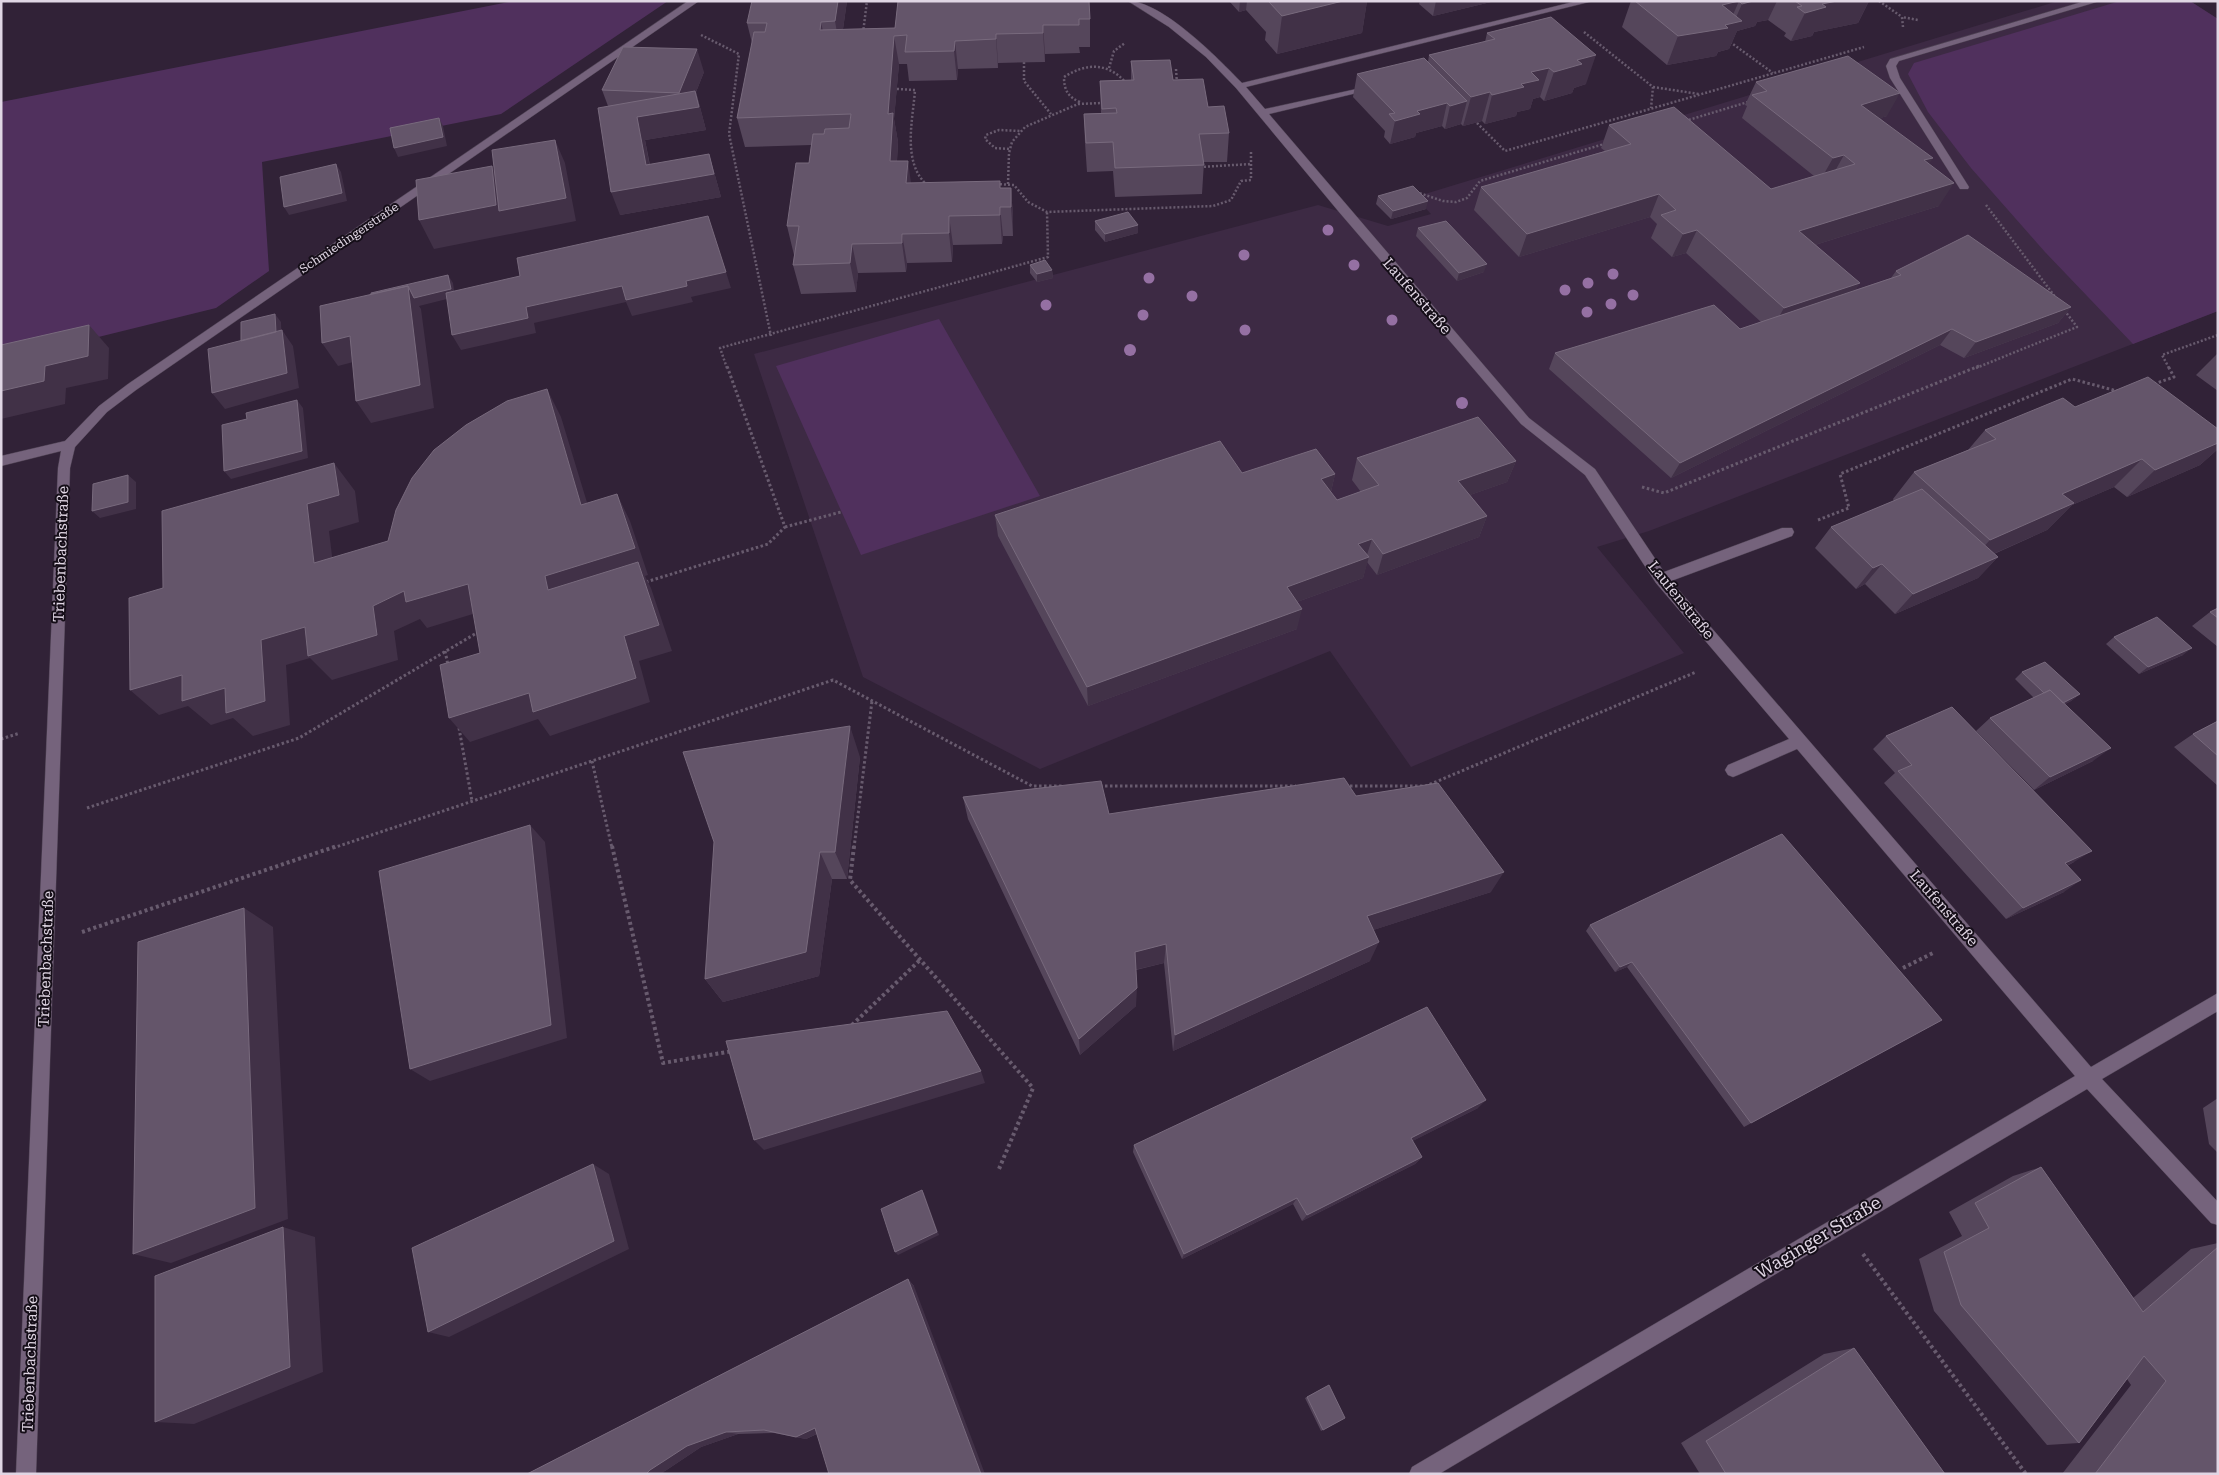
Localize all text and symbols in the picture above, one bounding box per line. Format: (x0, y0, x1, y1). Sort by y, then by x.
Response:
street label: Schmiedingerstraße (297, 199, 402, 276)
street label: Laufenstraße (1379, 254, 1455, 338)
street label: Triebenbachstraße (50, 486, 72, 622)
street label: Laufenstraße (1644, 557, 1718, 643)
street label: Laufenstraße (1906, 866, 1982, 950)
street label: Triebenbachstraße (35, 891, 57, 1027)
street label: Waginger Straße (1752, 1191, 1885, 1283)
street label: Triebenbachstraße (19, 1296, 41, 1432)

